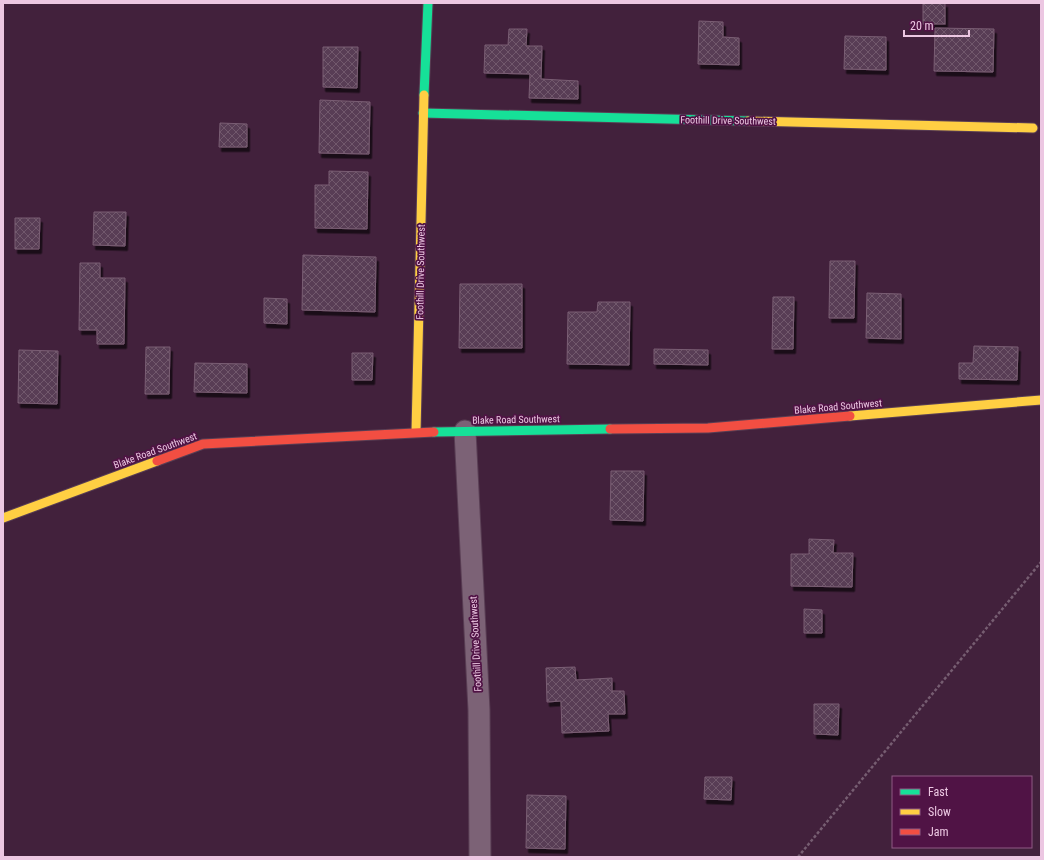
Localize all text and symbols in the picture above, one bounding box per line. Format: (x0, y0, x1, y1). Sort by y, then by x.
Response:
scale bar (904, 12, 969, 38)
text: 20 m (910, 19, 934, 33)
street label: Foothill Drive Southwest (680, 114, 776, 127)
street label: Foothill Drive Southwest (414, 224, 427, 320)
street label: Blake Road Southwest (794, 397, 882, 416)
street label: Blake Road Southwest (472, 413, 560, 426)
street label: Blake Road Southwest (112, 430, 198, 471)
street label: Foothill Drive Southwest (468, 596, 483, 692)
legend (892, 776, 1032, 848)
text: Fast (928, 785, 949, 799)
text: Slow (928, 805, 951, 819)
text: Jam (928, 825, 949, 839)

